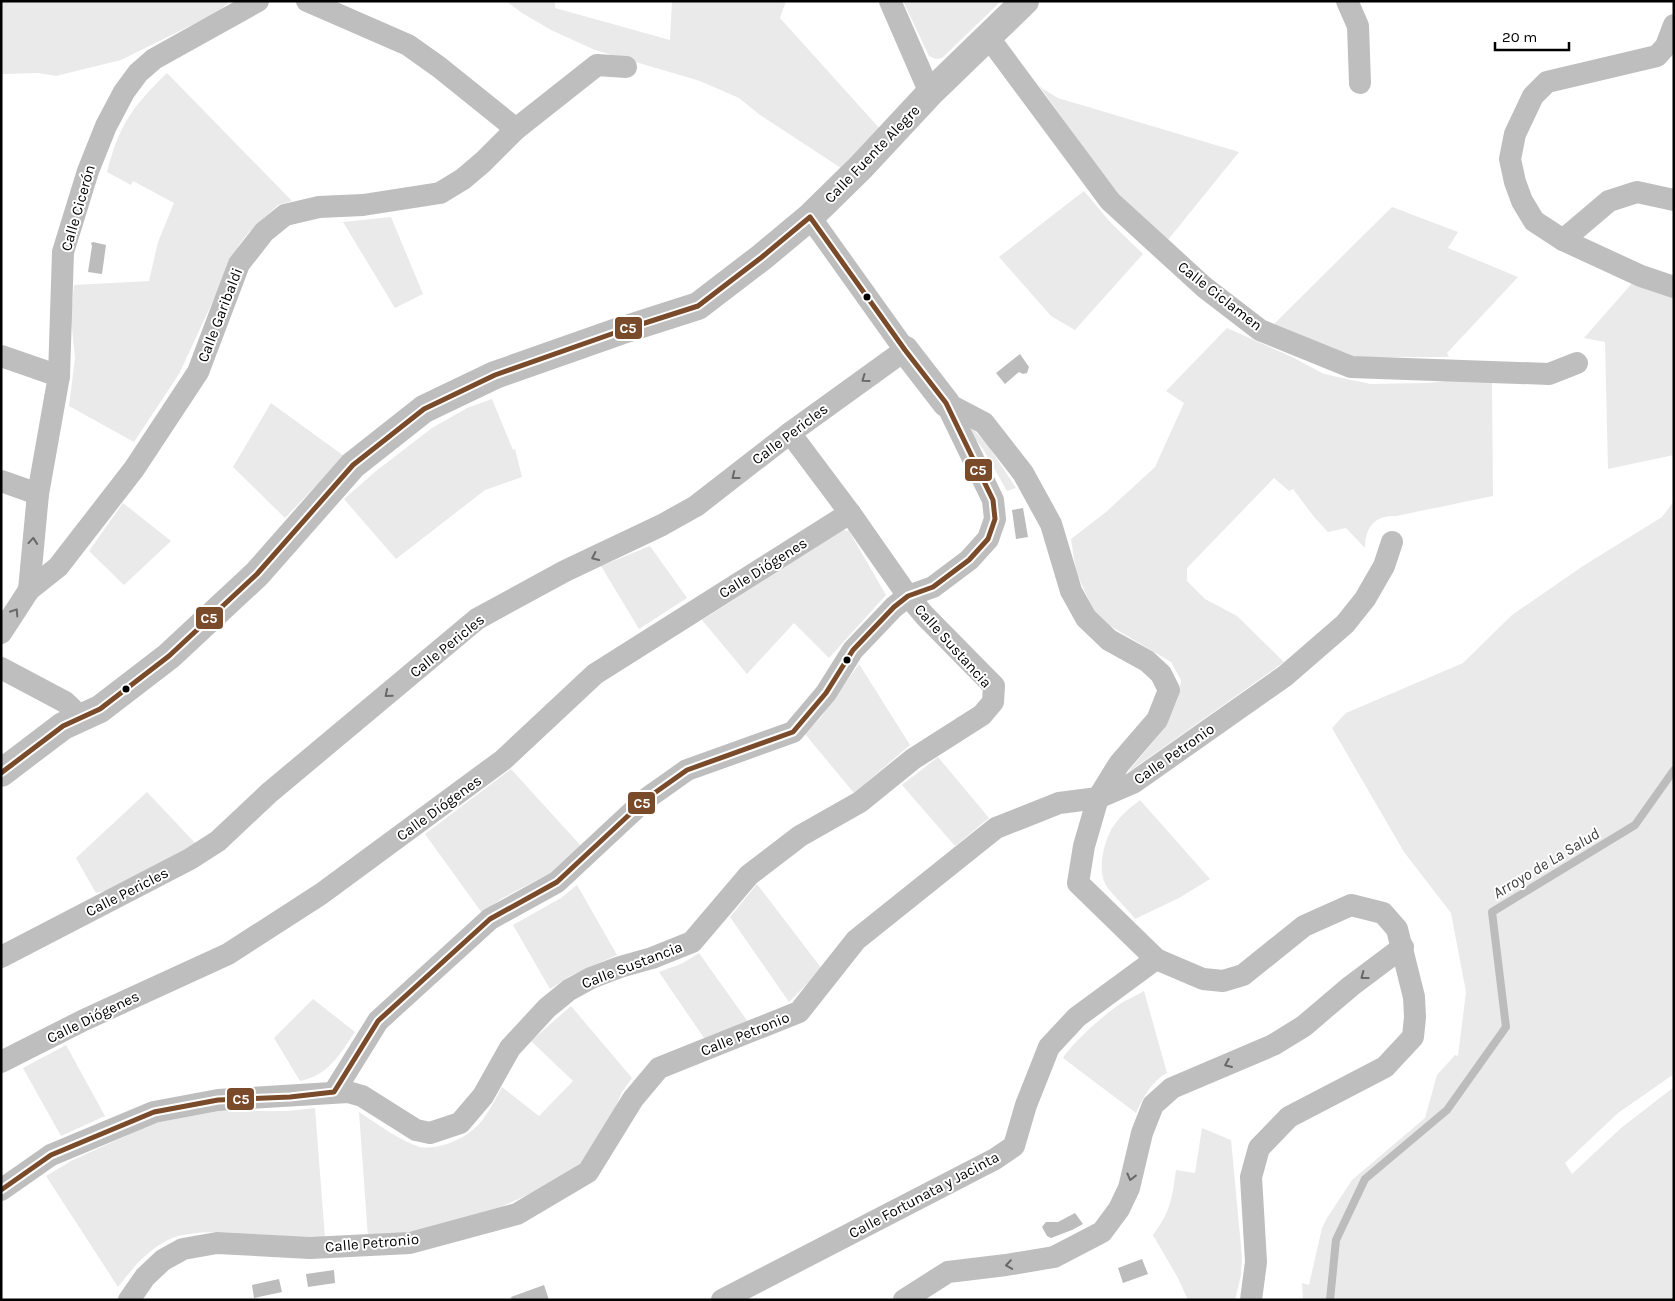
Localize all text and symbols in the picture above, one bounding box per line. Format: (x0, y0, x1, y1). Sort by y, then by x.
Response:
scale bar (1495, 20, 1569, 52)
text: 20 m (1502, 28, 1537, 46)
street label: Calle Fuente Alegre (821, 101, 923, 207)
street label: Calle Cicerón (57, 163, 99, 253)
street label: Calle Ciclamen (1174, 258, 1266, 334)
street label: Calle Garibaldi (194, 265, 246, 365)
unlabelled marker (862, 292, 872, 302)
line badge: C5 (614, 316, 643, 340)
text: C5 (619, 320, 637, 337)
one-way arrow (862, 373, 871, 382)
street label: Calle Pericles (748, 400, 832, 468)
line badge: C5 (964, 458, 993, 482)
text: C5 (969, 462, 987, 479)
one-way arrow (732, 470, 741, 478)
street label: Calle Diógenes (716, 534, 810, 602)
one-way arrow (28, 537, 39, 545)
one-way arrow (591, 550, 600, 561)
street label: Calle Sustancia (911, 600, 995, 692)
line badge: C5 (195, 606, 224, 630)
one-way arrow (9, 608, 18, 617)
text: C5 (200, 610, 218, 627)
street label: Calle Pericles (406, 611, 488, 681)
unlabelled marker (842, 655, 852, 665)
unlabelled marker (121, 684, 131, 694)
one-way arrow (385, 688, 394, 697)
street label: Calle Petronio (1130, 720, 1218, 788)
street label: Calle Diógenes (393, 771, 485, 845)
line badge: C5 (627, 791, 656, 815)
text: C5 (633, 795, 651, 812)
water label: Arroyo de La Salud (1489, 823, 1603, 902)
street label: Calle Pericles (83, 863, 171, 921)
street label: Calle Sustancia (579, 938, 685, 992)
one-way arrow (1361, 971, 1370, 979)
street label: Calle Diógenes (44, 987, 142, 1047)
street label: Calle Petronio (698, 1008, 792, 1060)
one-way arrow (1224, 1058, 1233, 1068)
line badge: C5 (226, 1087, 255, 1111)
text: C5 (232, 1091, 250, 1108)
street label: Calle Fortunata y Jacinta (846, 1148, 1002, 1242)
one-way arrow (1126, 1173, 1137, 1182)
street label: Calle Petronio (324, 1230, 420, 1256)
one-way arrow (1005, 1259, 1013, 1269)

